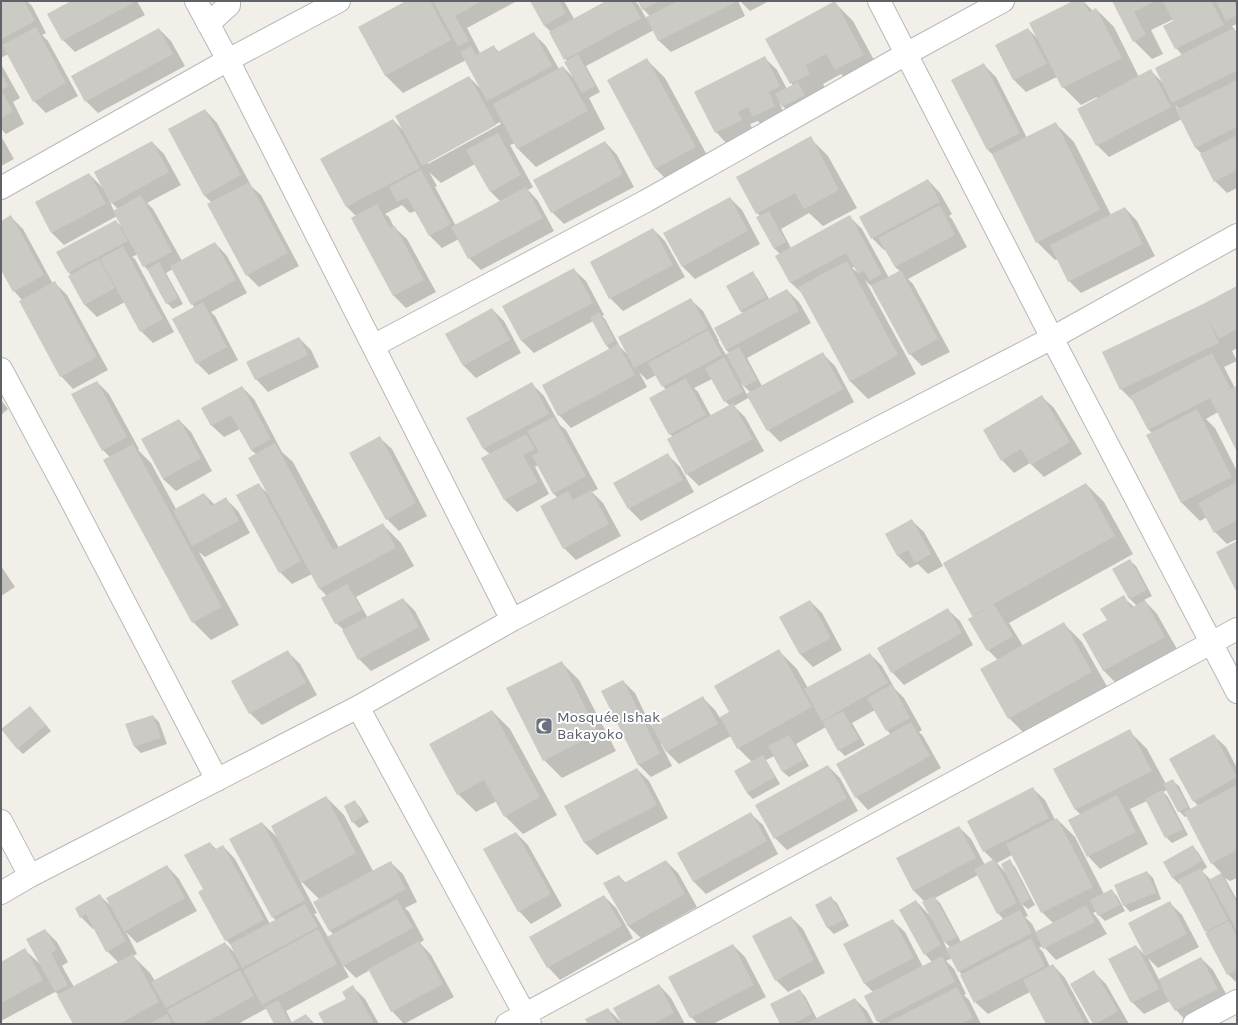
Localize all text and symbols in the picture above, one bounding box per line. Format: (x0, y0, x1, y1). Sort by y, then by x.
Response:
place label: Mosquée Ishak Bakayoko (557, 708, 660, 743)
mosque icon: Mosquée Ishak Bakayoko (534, 716, 554, 736)

